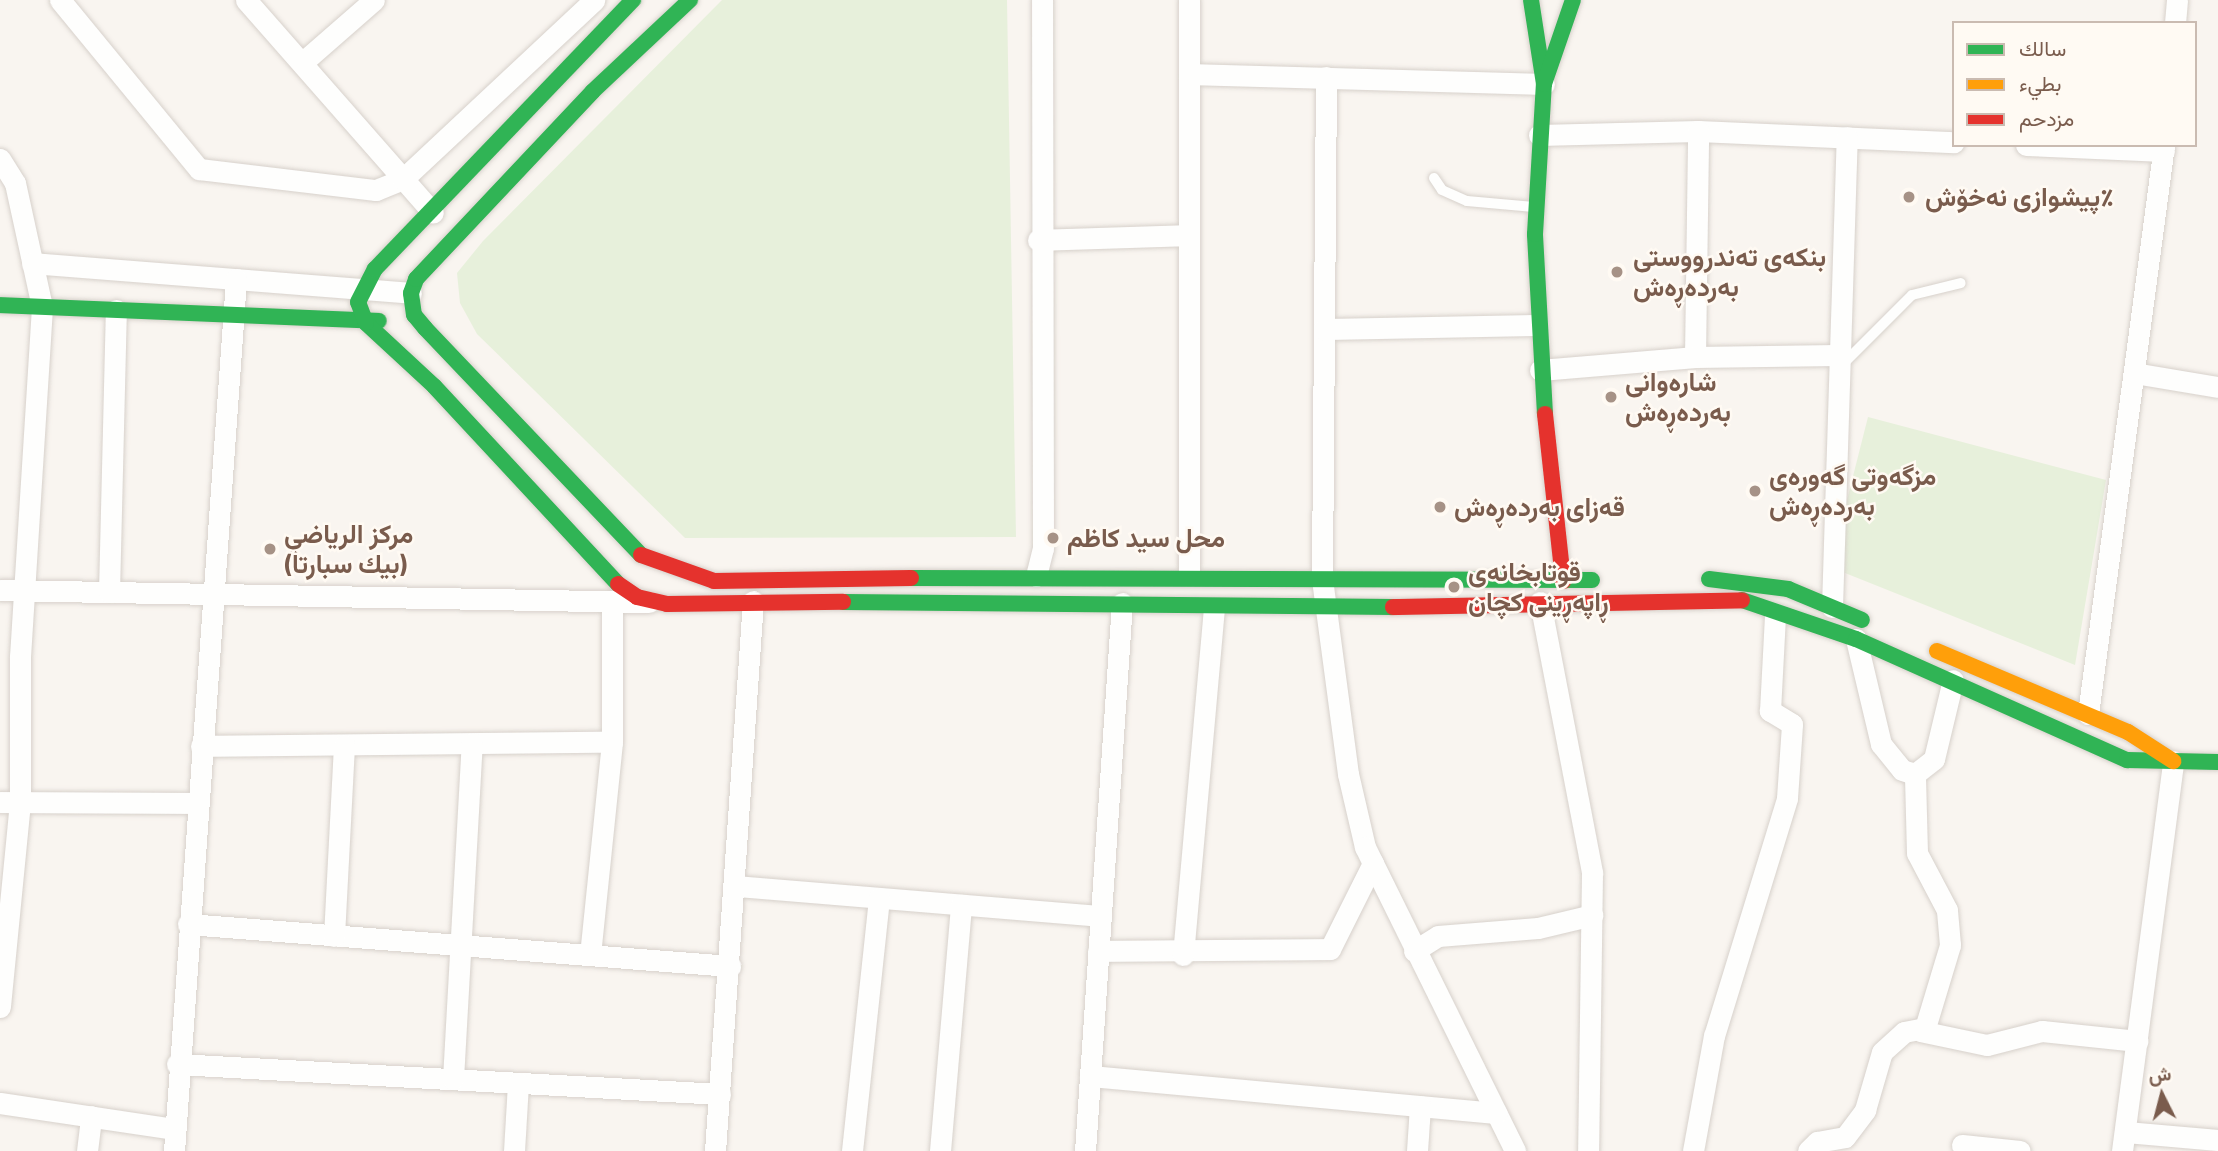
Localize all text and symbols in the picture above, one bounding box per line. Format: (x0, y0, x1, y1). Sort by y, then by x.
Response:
legend (1952, 21, 2197, 147)
text: سالك (2019, 32, 2066, 64)
text: بطيء (2019, 67, 2062, 99)
text: مزدحم (2019, 102, 2074, 134)
place label: پیشوازی نەخۆش٪ (1925, 181, 2114, 213)
marker: پیشوازی نەخۆش٪ (1899, 187, 1919, 207)
place label: بنکەی تەندرووستی بەردەڕەش (1633, 241, 1826, 302)
marker: بنکەی تەندرووستی بەردەڕەش (1607, 262, 1627, 282)
place label: شارەوانی بەردەڕەش (1625, 366, 1731, 428)
marker: شارەوانی بەردەڕەش (1603, 389, 1619, 405)
place label: مزگەوتی گەورەی بەردەڕەش (1769, 460, 1936, 522)
marker: مزگەوتی گەورەی بەردەڕەش (1747, 483, 1763, 499)
place label: قەزای بەردەڕەش (1454, 491, 1625, 523)
marker: قەزای بەردەڕەش (1432, 499, 1448, 515)
place label: مركز الرياضي (بيك سبارتا) (284, 518, 413, 580)
place label: محل سيد كاظم (1067, 522, 1225, 554)
marker: محل سيد كاظم (1045, 530, 1061, 546)
marker: مركز الرياضي (بيك سبارتا) (262, 541, 278, 557)
place label: قوتابخانەی ڕاپەڕینی کچان (1468, 556, 1609, 618)
marker: قوتابخانەی ڕاپەڕینی کچان (1446, 579, 1462, 595)
text: ش (2147, 1058, 2173, 1089)
north arrow (2127, 1060, 2197, 1130)

